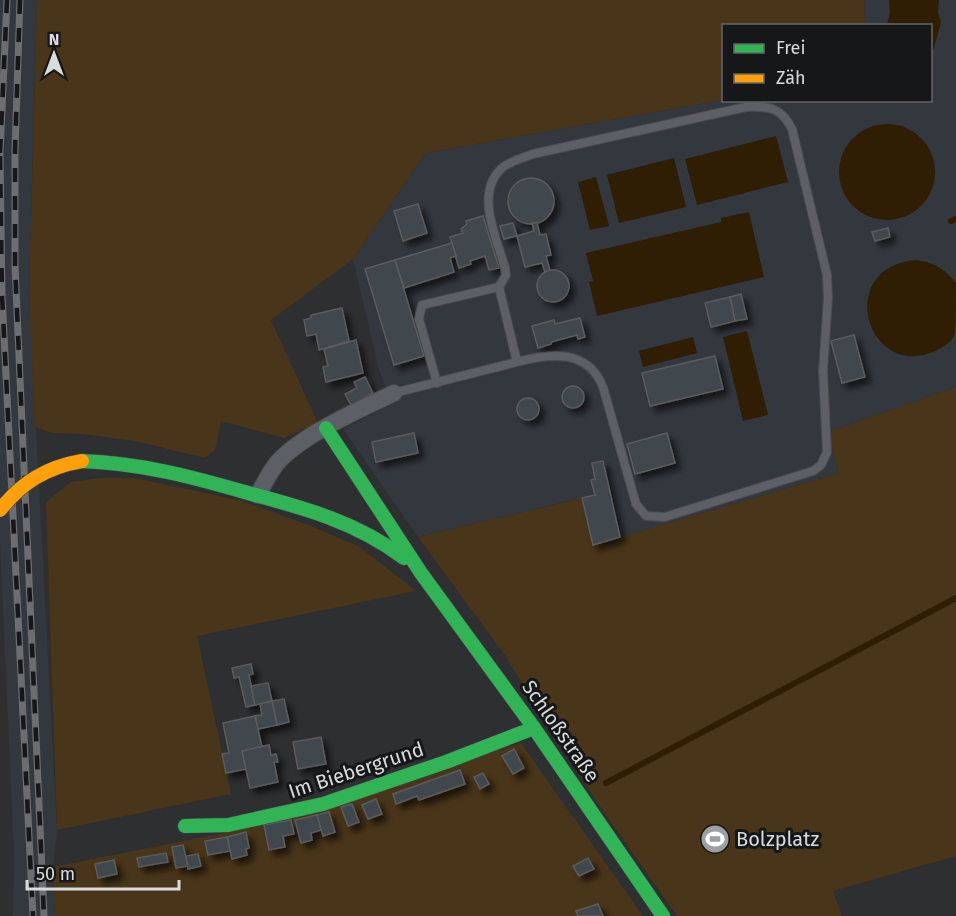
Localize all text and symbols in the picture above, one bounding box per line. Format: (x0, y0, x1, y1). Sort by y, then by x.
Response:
north arrow (24, 24, 84, 84)
legend (722, 24, 932, 102)
text: N (49, 30, 59, 49)
text: Frei (776, 37, 806, 59)
text: Zäh (776, 67, 805, 89)
street label: Schloßstraße (517, 675, 605, 787)
street label: Im Biebergrund (285, 737, 427, 803)
sports icon: Bolzplatz (699, 823, 731, 855)
place label: Bolzplatz (736, 827, 819, 851)
scale bar (27, 853, 178, 891)
text: 50 m (36, 863, 75, 885)

